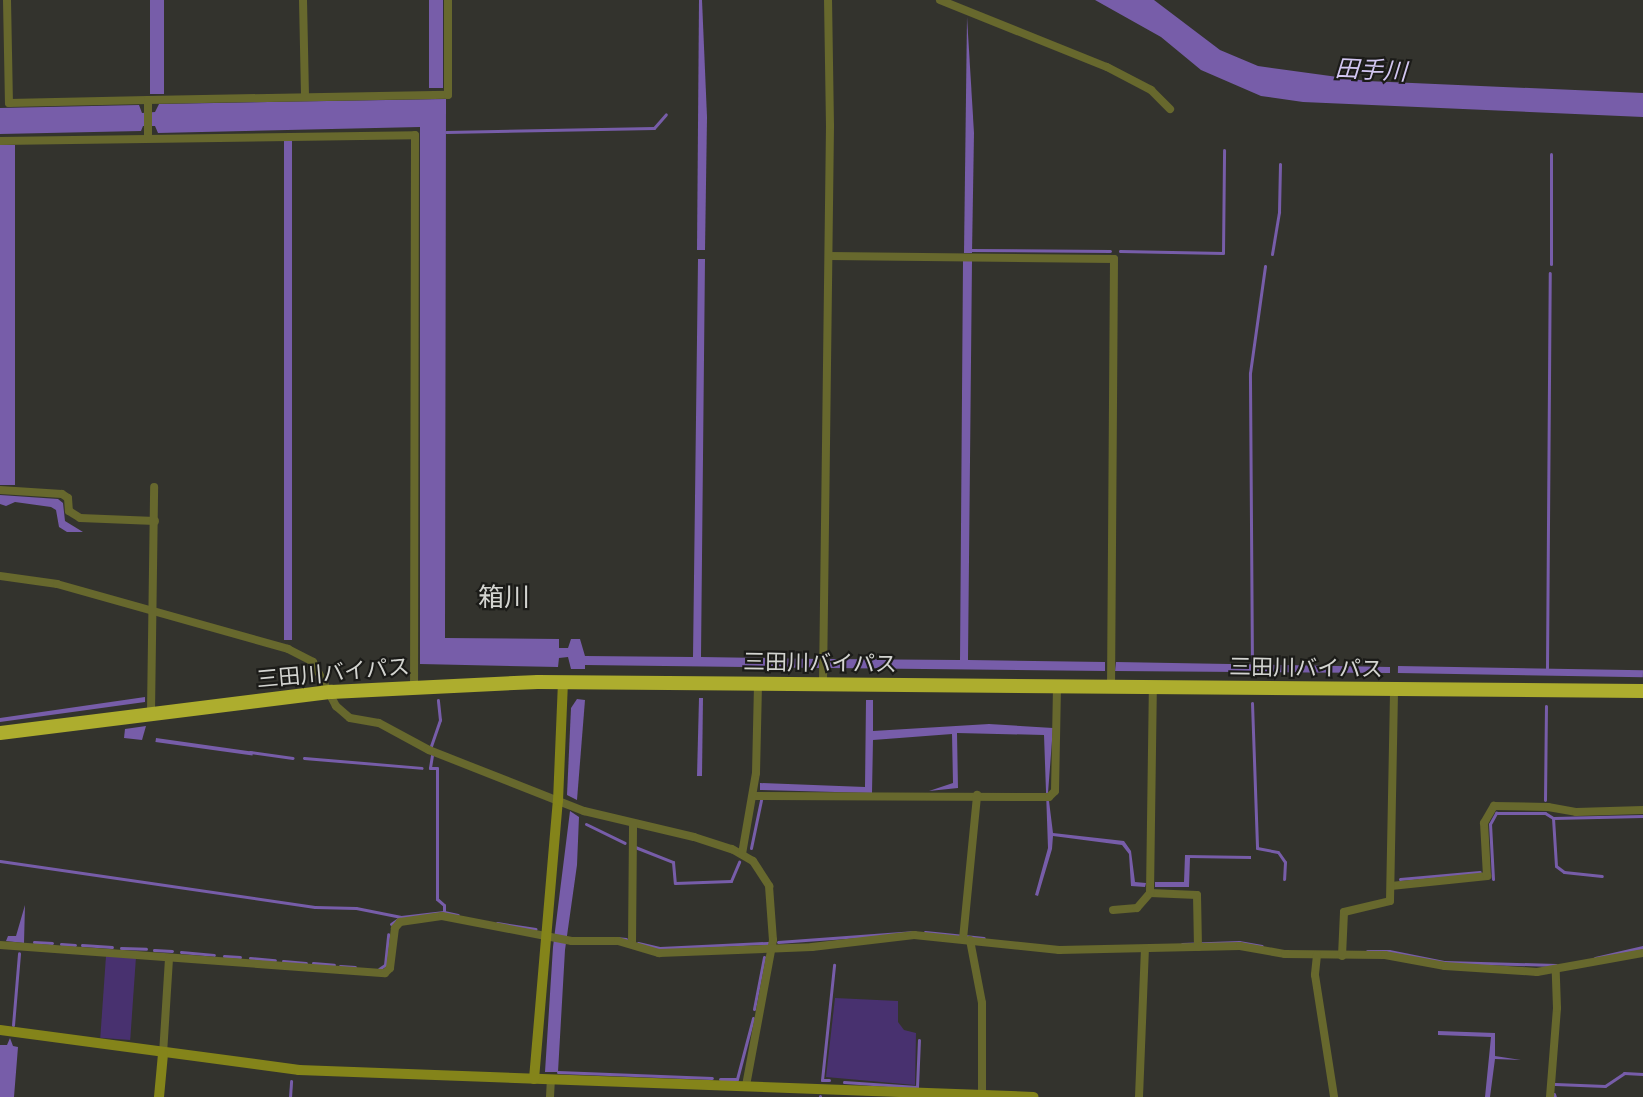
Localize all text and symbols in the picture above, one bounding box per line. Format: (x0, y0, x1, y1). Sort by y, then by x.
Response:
water label: 田手川 (1334, 54, 1408, 86)
district label: 箱川 (478, 582, 530, 614)
street label: 三田川バイパス (743, 648, 897, 678)
street label: 三田川バイパス (255, 653, 411, 693)
street label: 三田川バイパス (1229, 653, 1383, 683)

